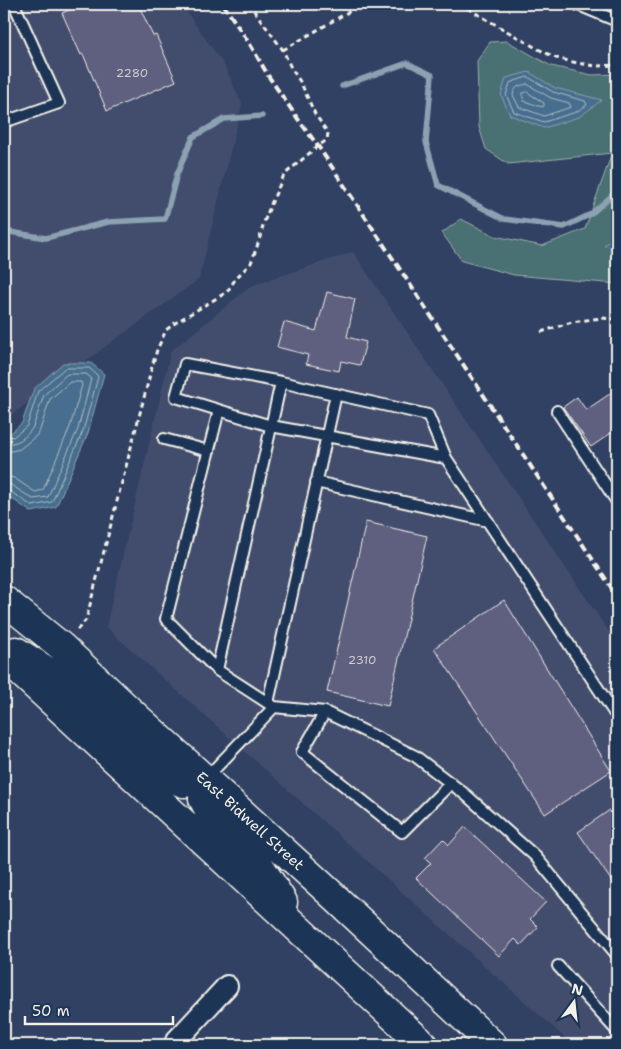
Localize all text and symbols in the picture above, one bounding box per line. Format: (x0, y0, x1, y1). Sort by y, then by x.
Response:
house number: 2280 (116, 65, 148, 81)
house number: 2310 (348, 652, 376, 668)
street label: East Bidwell Street (192, 767, 308, 875)
north arrow (548, 976, 598, 1026)
text: N (570, 979, 585, 1000)
scale bar (25, 994, 172, 1026)
text: 50 m (32, 1001, 70, 1021)

